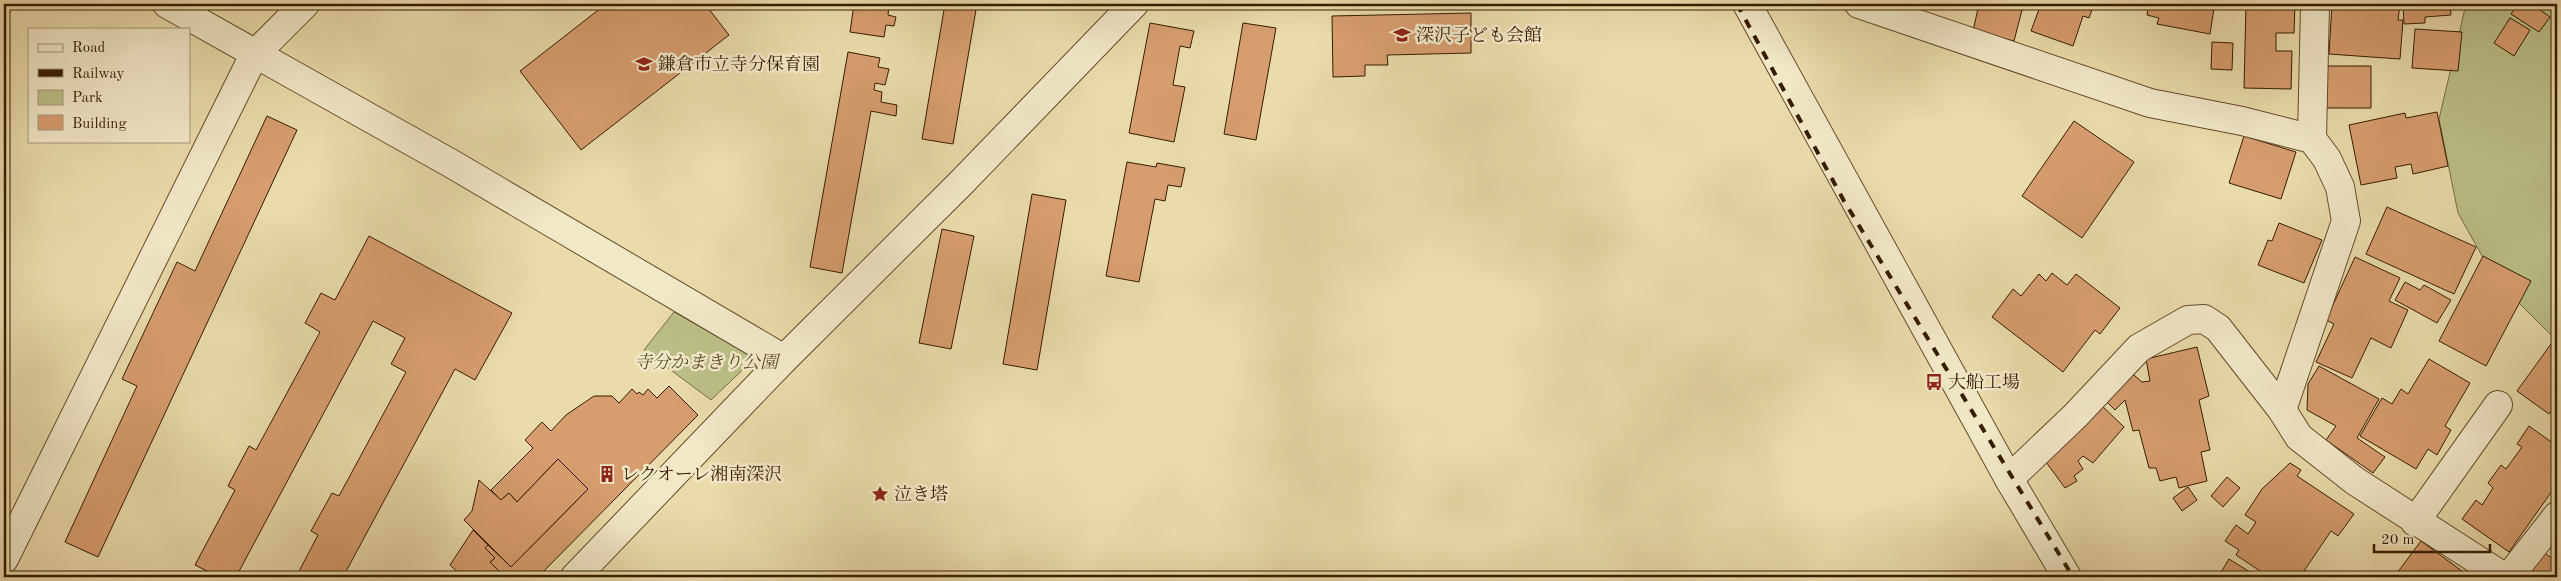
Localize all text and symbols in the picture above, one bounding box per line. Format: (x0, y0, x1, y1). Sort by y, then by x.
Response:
school or university icon: 深沢子ども会館 (1392, 25, 1412, 45)
place label: 深沢子ども会館 (1416, 25, 1542, 45)
legend (28, 28, 190, 142)
text: Road (72, 41, 106, 56)
school or university icon: 鎌倉市立寺分保育園 (634, 54, 654, 74)
place label: 鎌倉市立寺分保育園 (658, 54, 820, 74)
text: Railway (72, 67, 125, 82)
text: Park (72, 91, 103, 106)
text: Building (72, 117, 127, 132)
park label: 寺分かまきり公園 (634, 352, 781, 372)
bus stop icon: 大船工場 (1924, 372, 1944, 392)
place label: 大船工場 (1948, 372, 2020, 392)
building icon: レクオーレ湘南深沢 (597, 464, 617, 484)
place label: レクオーレ湘南深沢 (621, 464, 782, 484)
place icon: 泣き塔 (870, 484, 890, 504)
place label: 泣き塔 (894, 484, 948, 504)
scale bar (2374, 521, 2490, 553)
text: 20 m (2381, 533, 2415, 548)

